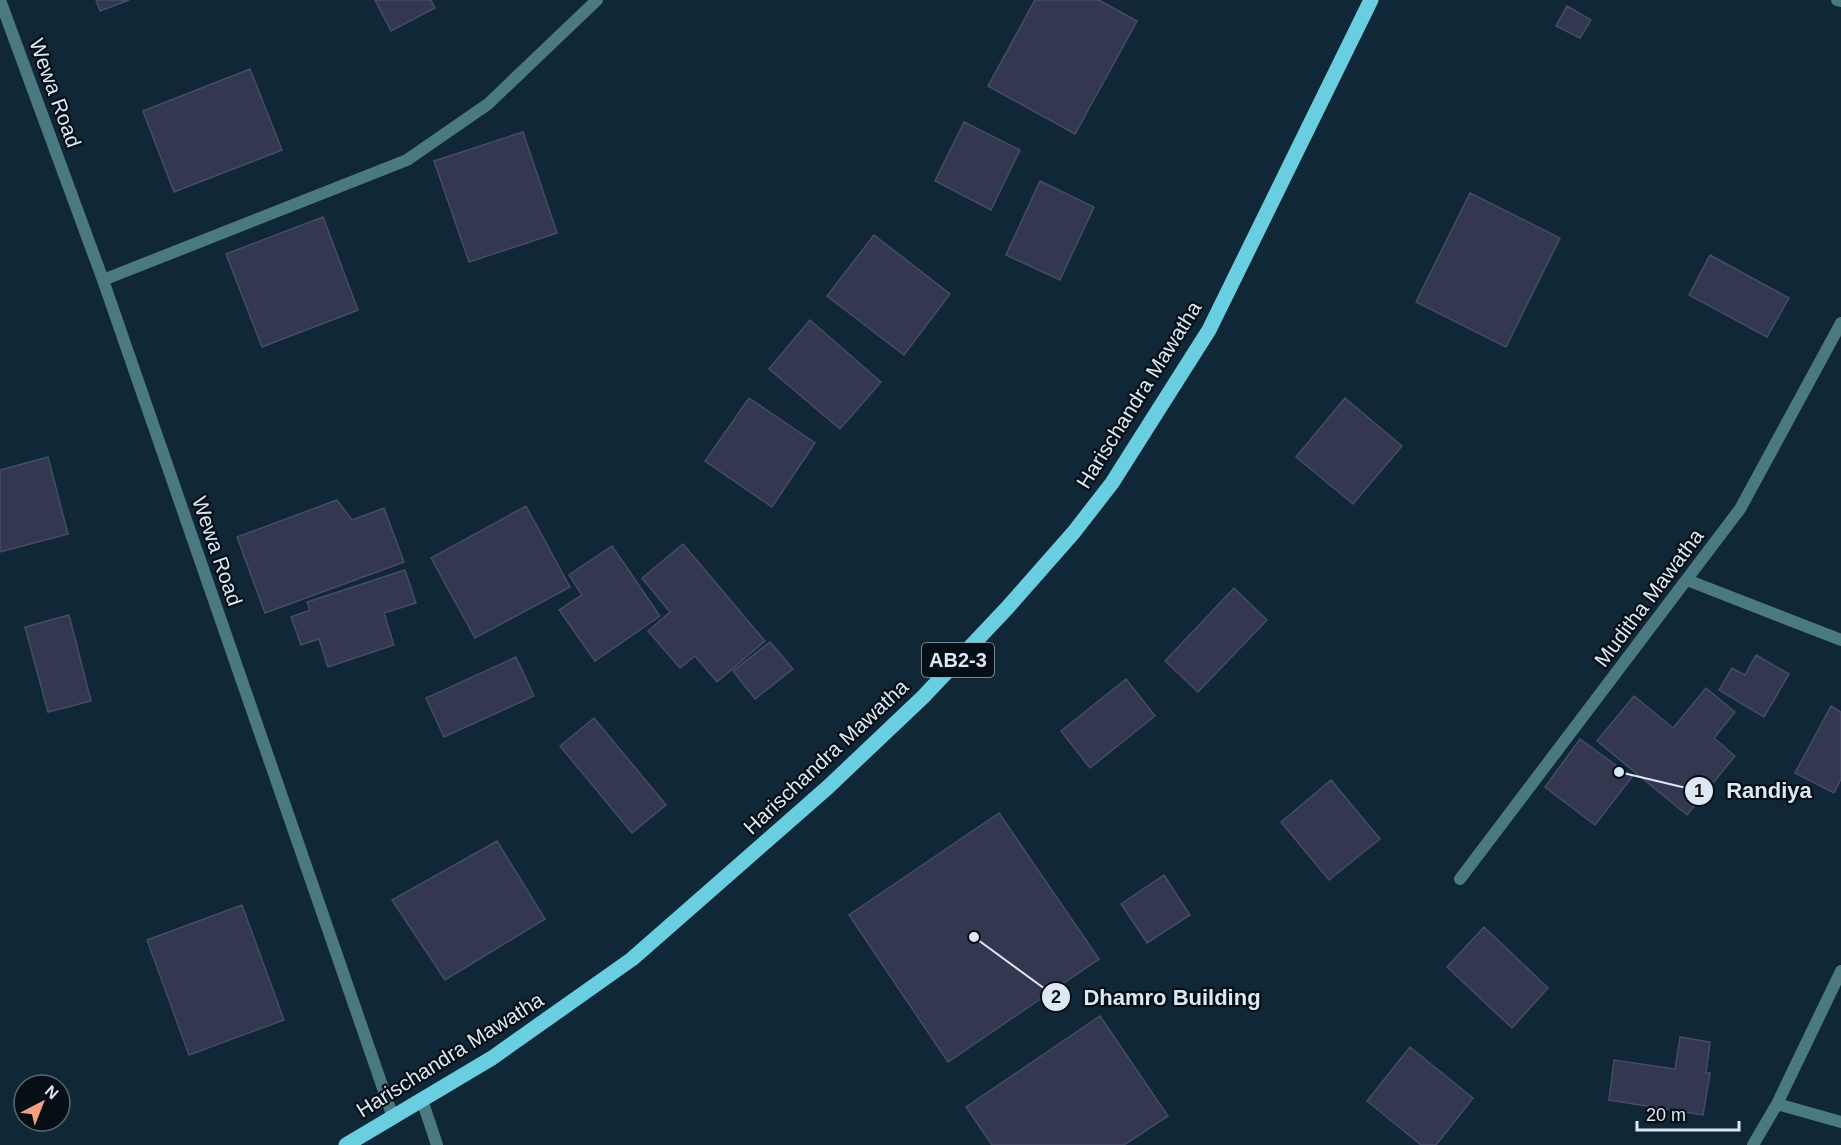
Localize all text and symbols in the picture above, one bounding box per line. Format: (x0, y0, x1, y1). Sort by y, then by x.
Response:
street label: Wewa Road (25, 35, 86, 150)
street label: Harischandra Mawatha (1072, 297, 1206, 492)
street label: Wewa Road (188, 493, 247, 608)
street label: Muditha Mawatha (1590, 524, 1708, 671)
road number: AB2-3 (922, 643, 994, 677)
street label: Harischandra Mawatha (739, 674, 913, 839)
callout: Randiya (1684, 771, 1824, 811)
text: Randiya (1726, 778, 1813, 803)
text: 1 (1694, 781, 1704, 801)
callout: Dhamro Building (1041, 977, 1273, 1017)
text: Dhamro Building (1083, 985, 1261, 1010)
street label: Harischandra Mawatha (352, 987, 548, 1122)
text: 2 (1051, 987, 1061, 1007)
north arrow (12, 1073, 72, 1133)
text: N (42, 1082, 62, 1102)
scale bar (1637, 1094, 1739, 1132)
text: 20 m (1646, 1105, 1686, 1125)

